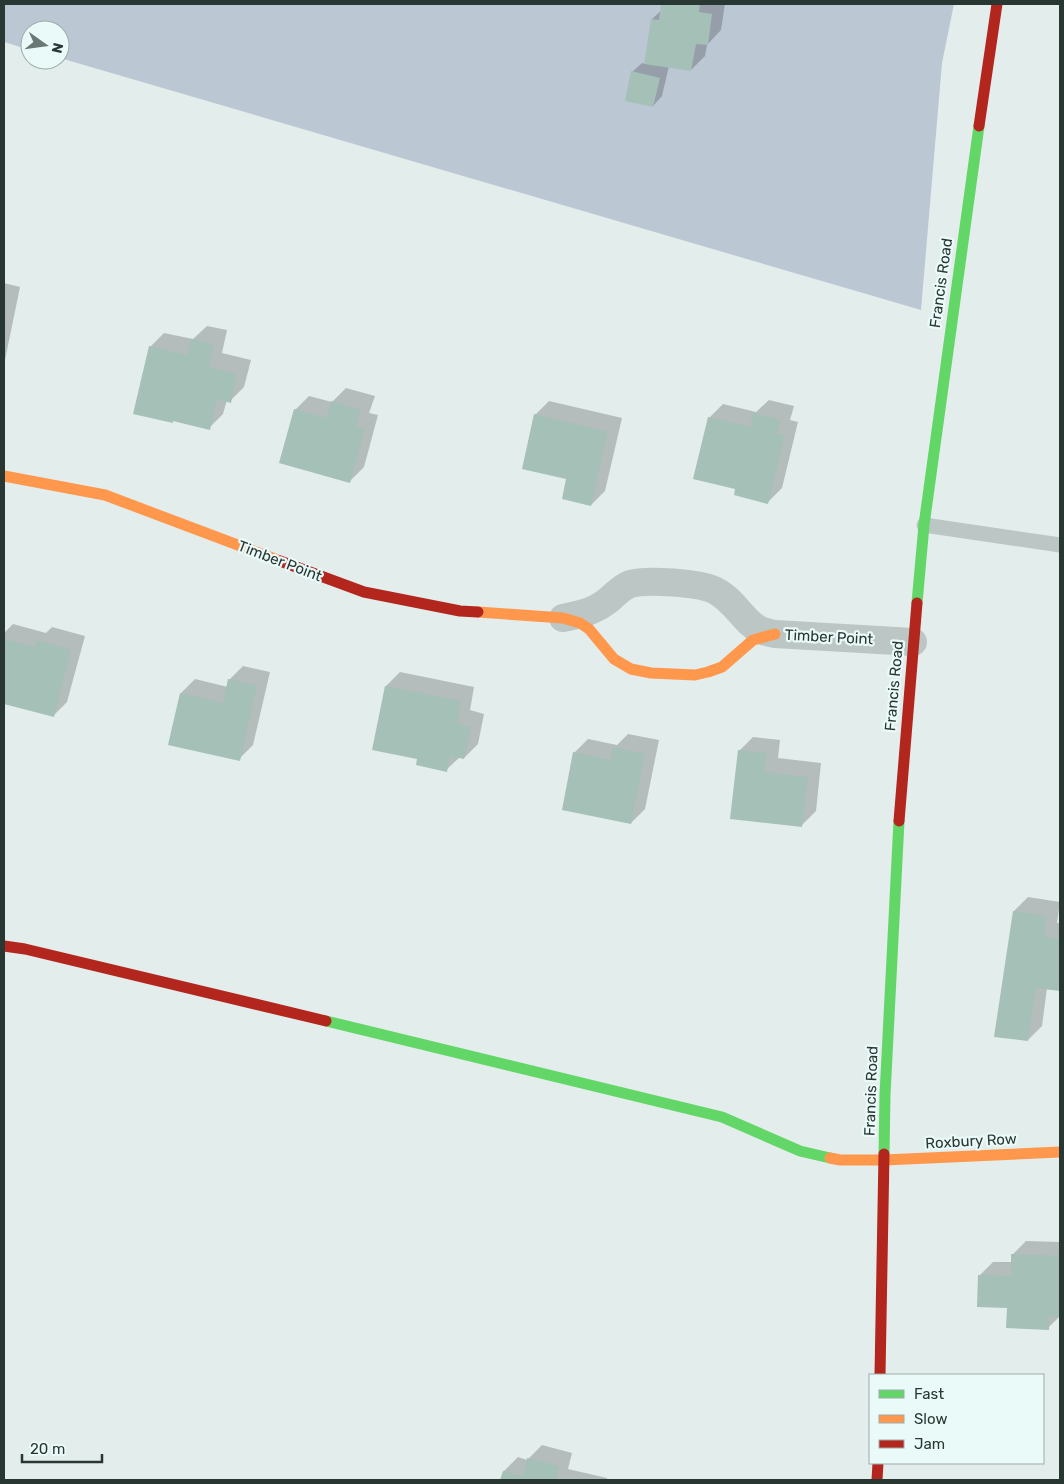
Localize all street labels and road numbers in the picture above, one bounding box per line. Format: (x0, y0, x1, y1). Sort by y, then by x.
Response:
street label: Francis Road (926, 237, 956, 329)
street label: Timber Point (235, 537, 325, 585)
street label: Timber Point (784, 626, 874, 648)
street label: Francis Road (881, 640, 907, 732)
street label: Francis Road (860, 1046, 882, 1136)
street label: Roxbury Row (925, 1130, 1017, 1152)

